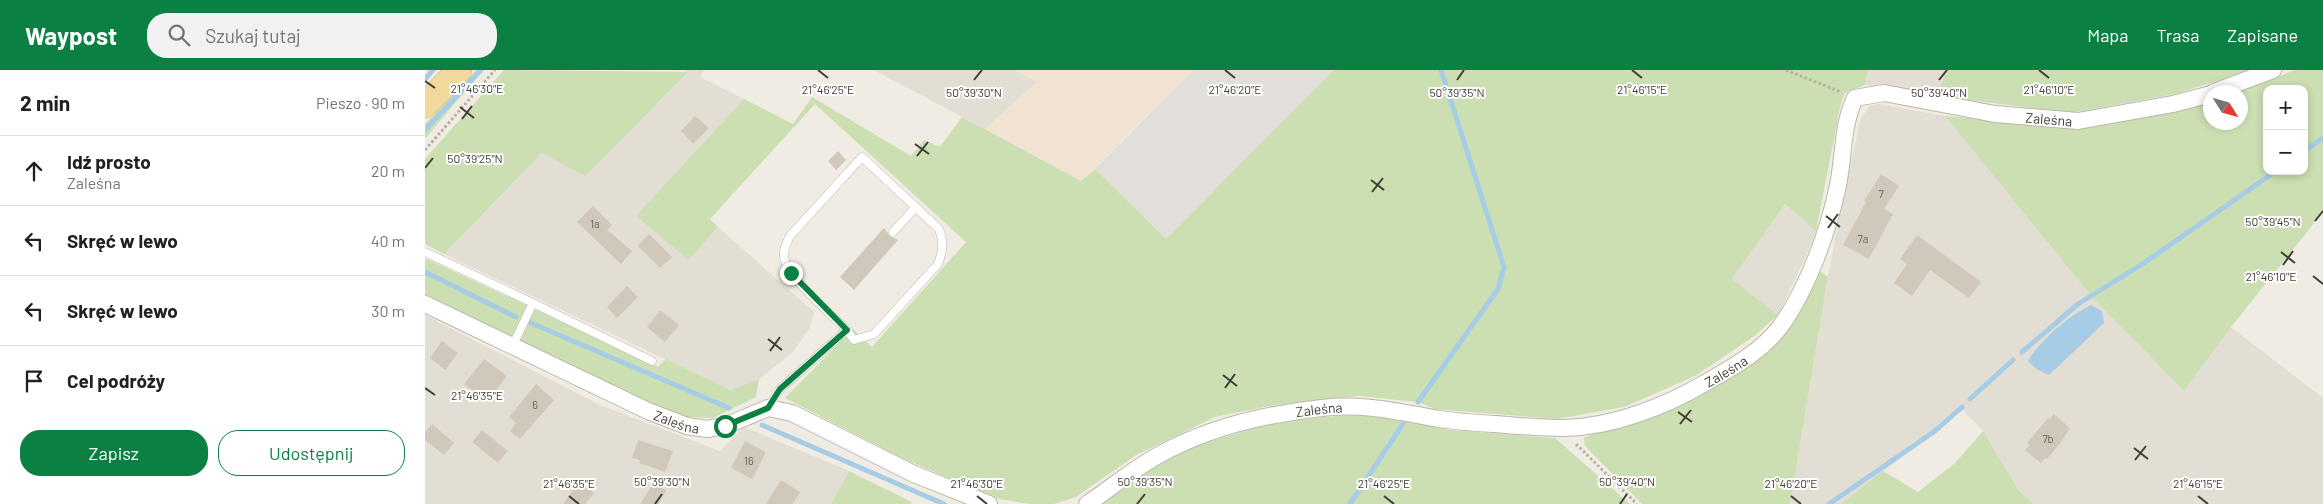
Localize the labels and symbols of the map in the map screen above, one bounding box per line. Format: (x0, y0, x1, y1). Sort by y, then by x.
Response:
text: 21°46'30"E (451, 81, 503, 95)
text: 21°46'25"E (802, 82, 854, 96)
text: 21°46'20"E (1208, 82, 1262, 96)
text: 21°46'15"E (1617, 82, 1667, 96)
text: 21°46'10"E (2024, 82, 2074, 96)
text: 50°39'30"N (946, 85, 1002, 99)
text: 50°39'35"N (1429, 85, 1485, 99)
text: 50°39'40"N (1911, 85, 1967, 99)
north arrow (2203, 85, 2248, 130)
street label: Zaleśna (2025, 108, 2073, 129)
text: 50°39'25"N (447, 151, 503, 165)
house number: 7 (1878, 187, 1884, 200)
text: 50°39'45"N (2245, 214, 2301, 228)
house number: 1a (590, 217, 600, 230)
house number: 7a (1858, 232, 1868, 245)
route end (780, 262, 803, 285)
text: 21°46'10"E (2246, 269, 2296, 283)
street label: Zaleśna (1701, 351, 1750, 390)
text: 21°46'35"E (451, 388, 503, 402)
house number: 6 (532, 398, 538, 411)
street label: Zaleśna (1295, 398, 1343, 420)
street label: Zaleśna (652, 406, 700, 436)
route start (714, 415, 737, 438)
house number: 7b (2042, 432, 2054, 445)
house number: 16 (744, 454, 754, 467)
text: 50°39'30"N (634, 474, 690, 488)
text: 50°39'35"N (1117, 474, 1173, 488)
text: 50°39'40"N (1599, 474, 1655, 488)
text: 21°46'35"E (543, 476, 595, 490)
text: 21°46'30"E (951, 476, 1003, 490)
text: 21°46'25"E (1358, 476, 1410, 490)
text: 21°46'20"E (1764, 476, 1818, 490)
text: 21°46'15"E (2173, 476, 2223, 490)

